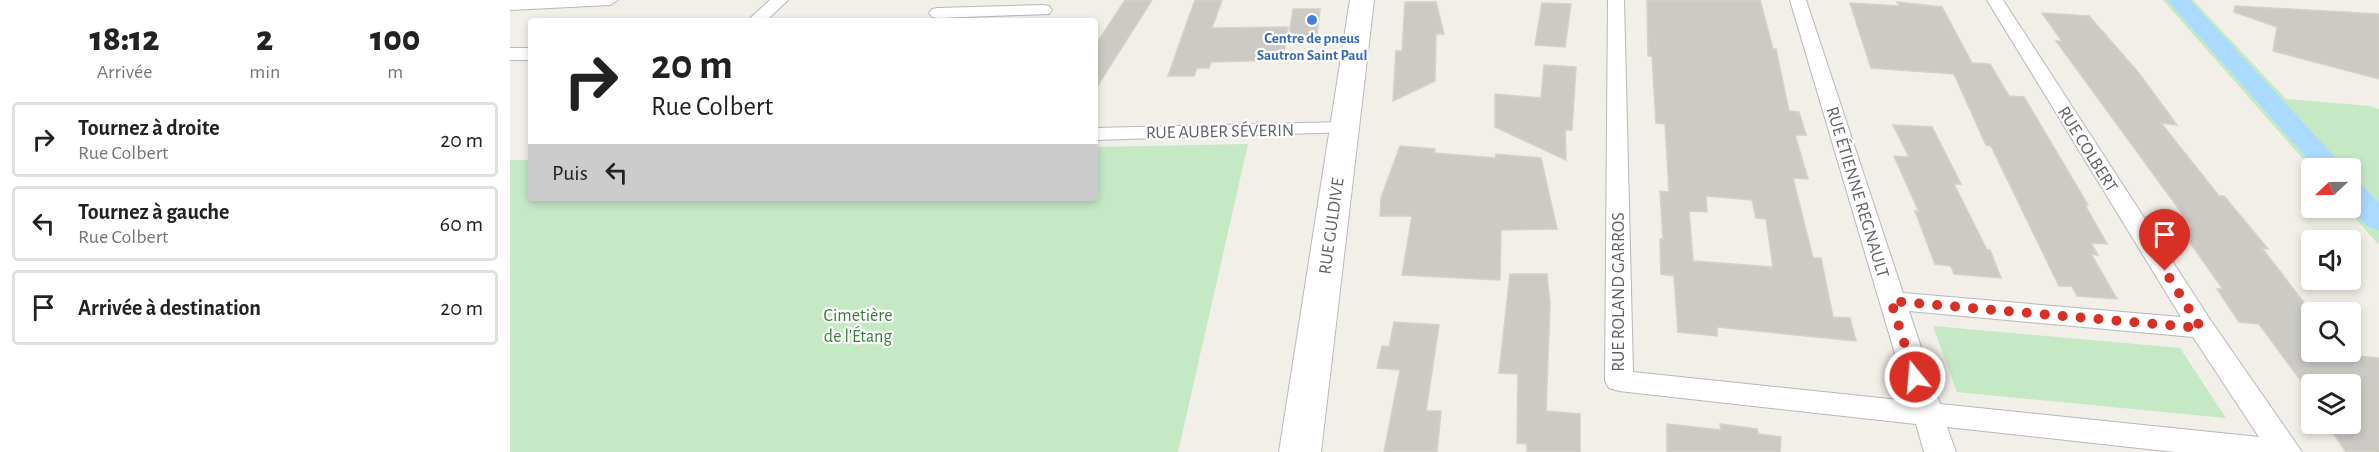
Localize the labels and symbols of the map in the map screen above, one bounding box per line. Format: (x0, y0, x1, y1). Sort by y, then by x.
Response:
marker: Centre de pneus Sautron Saint Paul (1305, 13, 1319, 27)
place label: Centre de pneus Sautron Saint Paul (1257, 31, 1367, 63)
street label: RUE ÉTIENNE REGNAULT (1822, 104, 1895, 280)
street label: RUE COLBERT (2054, 104, 2121, 196)
street label: RUE AUBER SÉVERIN (1146, 119, 1294, 142)
north arrow (2301, 158, 2361, 218)
street label: RUE GULDIVE (1316, 177, 1348, 275)
pin (2139, 209, 2190, 271)
street label: RUE ROLAND GARROS (1610, 212, 1628, 372)
park label: Cimetière de l'Étang (824, 307, 892, 346)
position arrow (1883, 345, 1947, 409)

